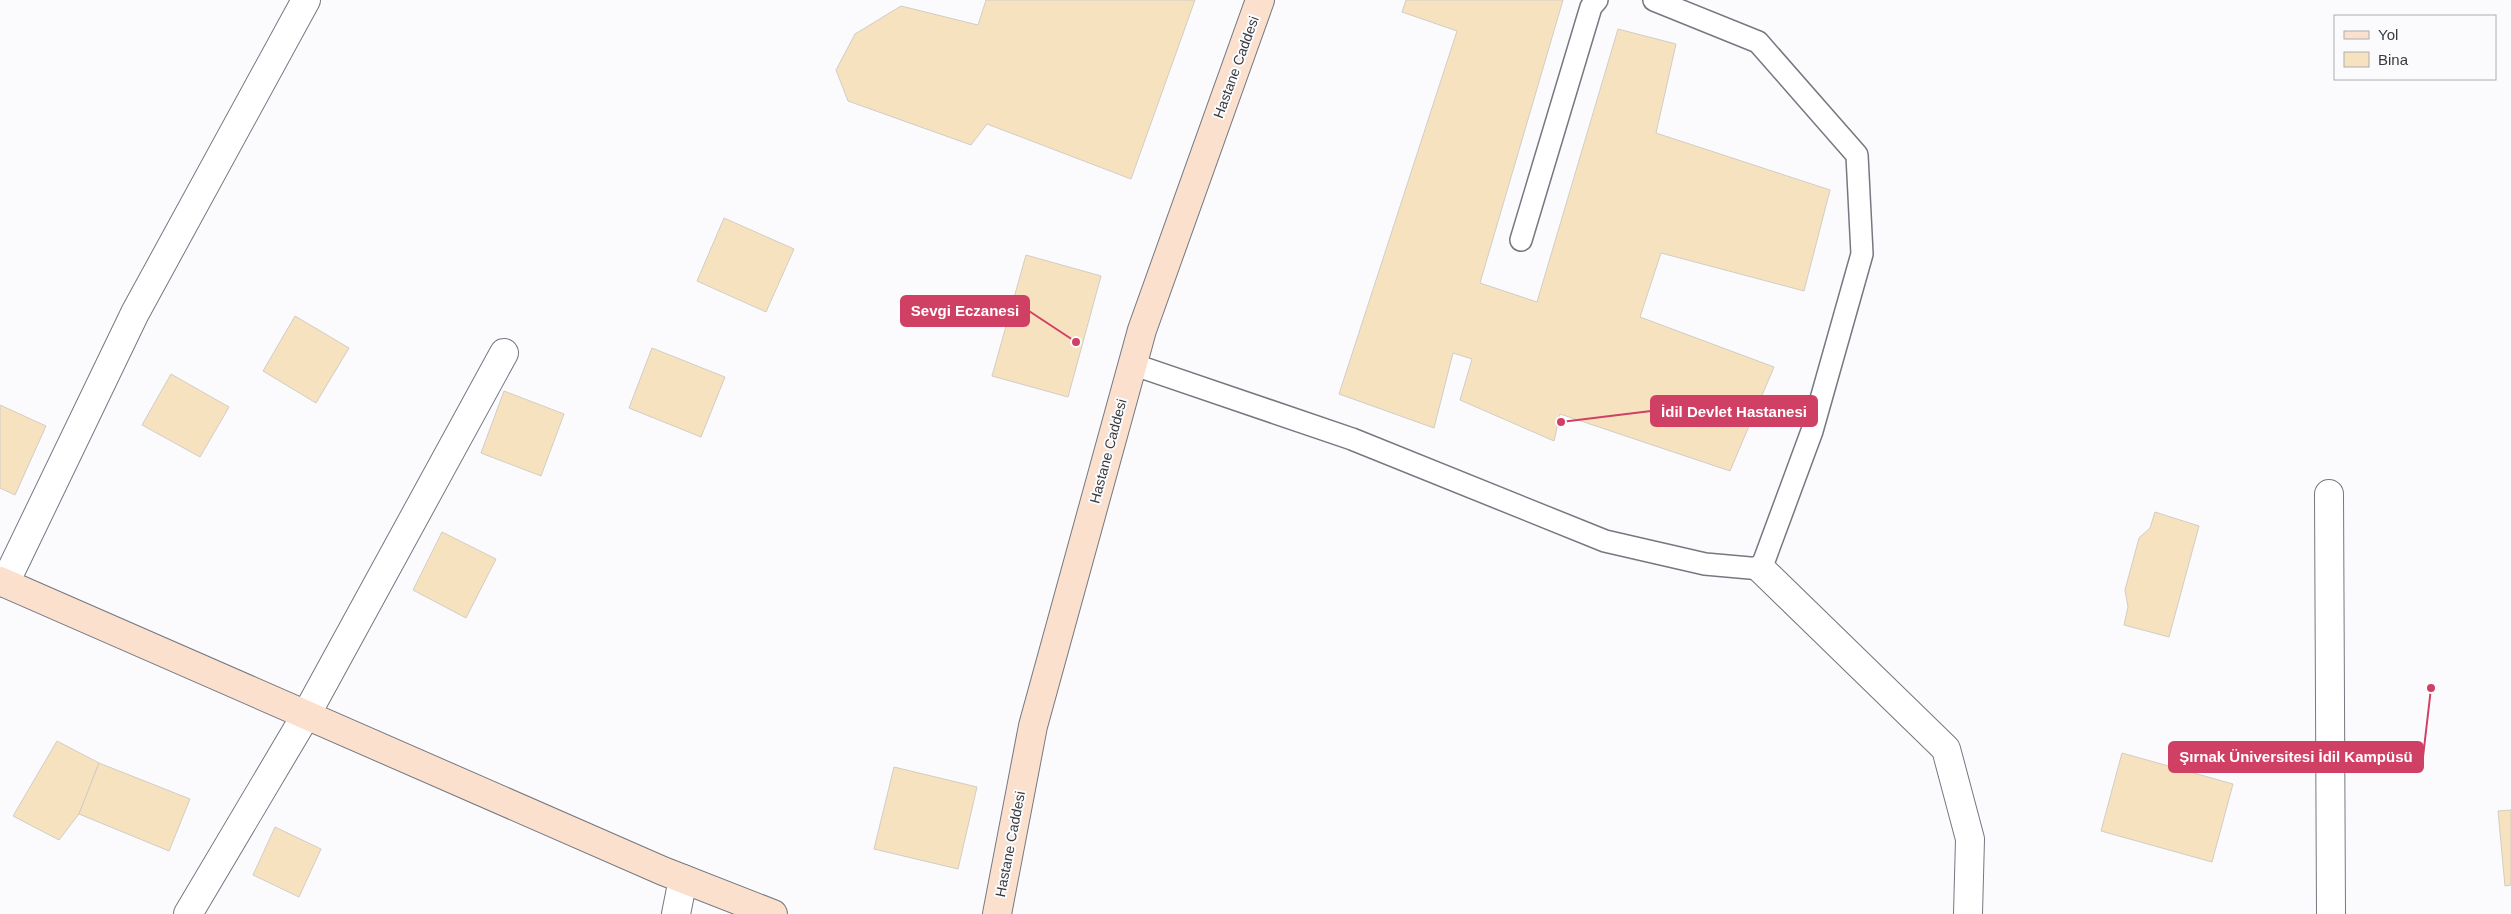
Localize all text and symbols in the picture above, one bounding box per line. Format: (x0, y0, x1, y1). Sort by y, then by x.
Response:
street label: Hastane Caddesi (1210, 14, 1262, 120)
legend (2334, 15, 2496, 80)
text: Yol (2378, 26, 2398, 43)
text: Bina (2378, 51, 2409, 68)
callout: Sevgi Eczanesi (901, 296, 1029, 326)
text: Sevgi Eczanesi (911, 302, 1019, 319)
callout: İdil Devlet Hastanesi (1651, 396, 1817, 426)
street label: Hastane Caddesi (1086, 397, 1130, 505)
text: İdil Devlet Hastanesi (1661, 403, 1807, 420)
callout: Şırnak Üniversitesi İdil Kampüsü (2169, 742, 2423, 772)
text: Şırnak Üniversitesi İdil Kampüsü (2179, 748, 2413, 765)
street label: Hastane Caddesi (992, 790, 1028, 898)

